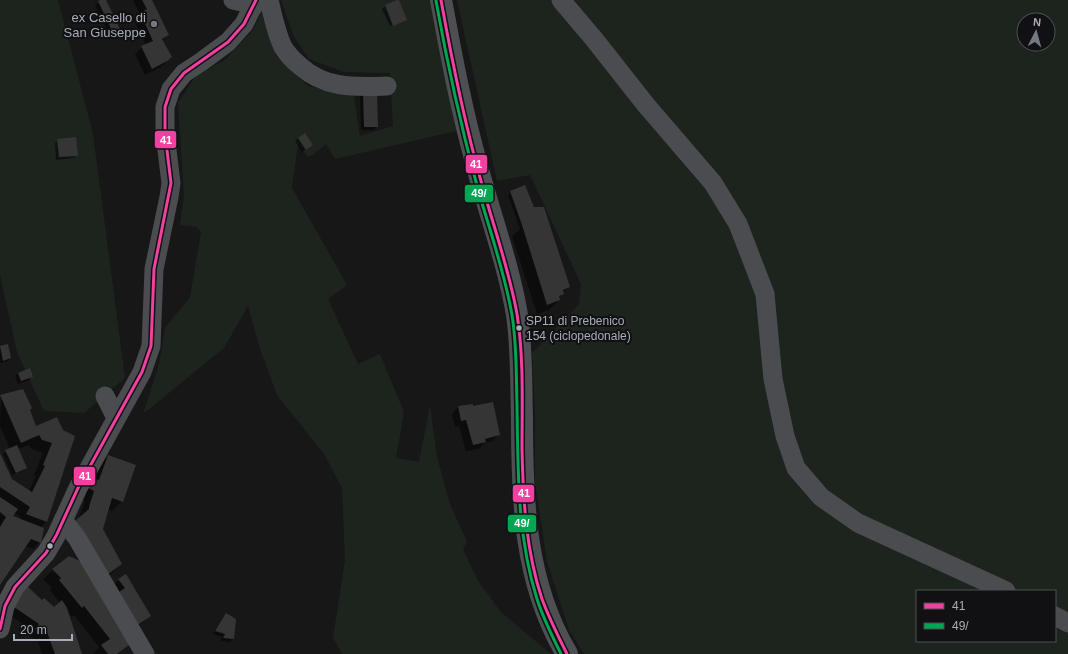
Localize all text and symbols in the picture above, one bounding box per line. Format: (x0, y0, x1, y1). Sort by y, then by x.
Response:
place label: ex Casello di San Giuseppe (64, 10, 146, 40)
north arrow (1016, 12, 1056, 52)
text: N (1032, 16, 1042, 28)
marker: ex Casello di San Giuseppe (149, 19, 159, 29)
line badge: 41 (154, 130, 177, 149)
text: 41 (160, 134, 172, 146)
line badge: 41 (465, 154, 488, 174)
text: 41 (470, 158, 482, 170)
line badge: 49/ (464, 184, 494, 203)
text: 49/ (471, 187, 487, 199)
place label: SP11 di Prebenico 154 (ciclopedonale) (526, 314, 631, 343)
marker: SP11 di Prebenico 154 (ciclopedonale) (514, 323, 524, 333)
line badge: 41 (73, 466, 96, 486)
text: 41 (79, 470, 91, 482)
line badge: 41 (512, 484, 535, 503)
text: 41 (518, 487, 530, 499)
line badge: 49/ (507, 514, 537, 533)
text: 49/ (514, 517, 530, 529)
unlabelled marker (45, 541, 55, 551)
legend (916, 590, 1056, 642)
text: 41 (952, 599, 966, 613)
scale bar (14, 616, 72, 642)
text: 49/ (952, 619, 969, 633)
text: 20 m (20, 623, 47, 637)

